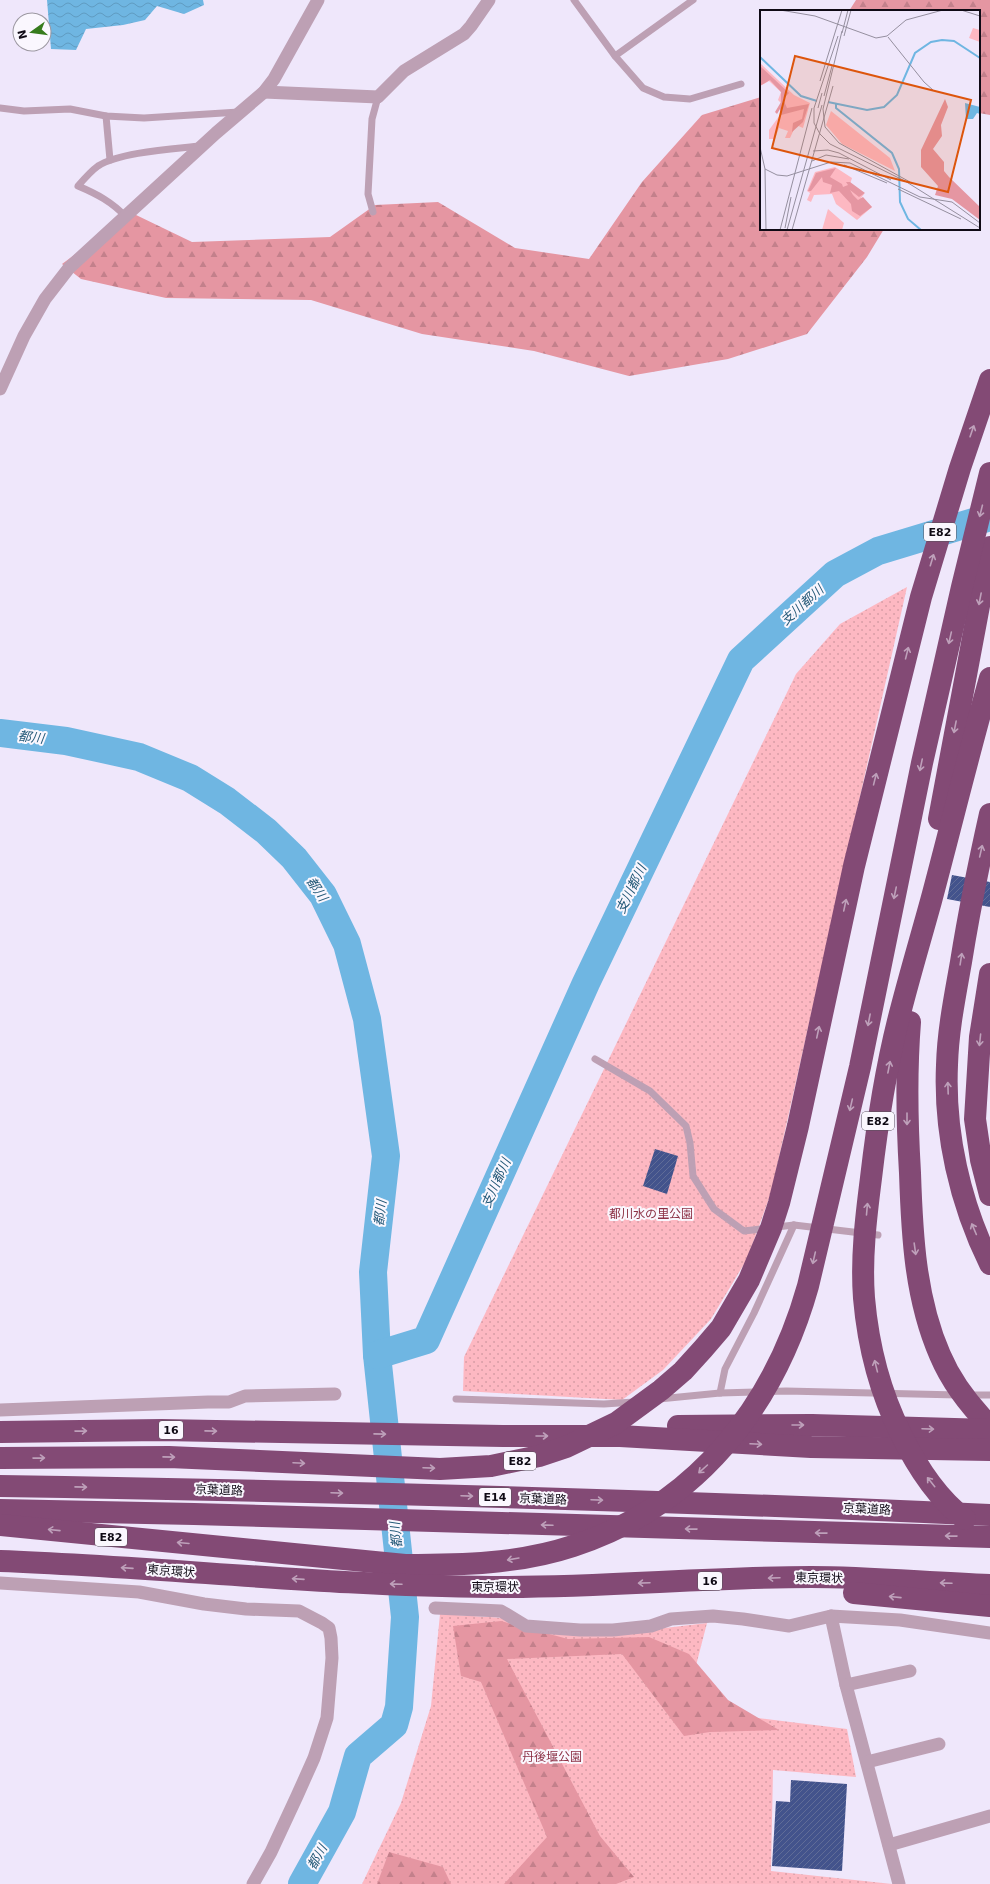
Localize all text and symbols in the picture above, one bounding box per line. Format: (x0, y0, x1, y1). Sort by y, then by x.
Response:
inset map (760, 10, 980, 230)
north arrow (12, 12, 52, 52)
text: N (15, 28, 30, 40)
one-way arrow (969, 425, 977, 437)
one-way arrow (976, 504, 984, 517)
road number: E82 (924, 523, 956, 541)
one-way arrow (929, 553, 936, 566)
water label: 支川都川 (778, 581, 828, 628)
one-way arrow (975, 593, 983, 606)
one-way arrow (946, 632, 954, 645)
one-way arrow (903, 646, 911, 659)
one-way arrow (951, 720, 959, 733)
water label: 都川 (17, 728, 47, 746)
one-way arrow (917, 758, 925, 771)
one-way arrow (872, 773, 880, 786)
one-way arrow (978, 845, 986, 858)
water label: 支川都川 (613, 861, 650, 916)
water label: 都川 (304, 874, 332, 906)
one-way arrow (891, 886, 899, 899)
one-way arrow (842, 899, 850, 912)
one-way arrow (958, 953, 966, 966)
one-way arrow (865, 1013, 873, 1026)
one-way arrow (815, 1026, 823, 1039)
one-way arrow (977, 1033, 984, 1046)
one-way arrow (885, 1061, 893, 1074)
one-way arrow (944, 1082, 951, 1095)
one-way arrow (847, 1098, 854, 1111)
road number: E82 (862, 1112, 894, 1130)
one-way arrow (903, 1112, 911, 1125)
water label: 支川都川 (479, 1154, 514, 1210)
water label: 都川 (371, 1197, 389, 1227)
one-way arrow (864, 1203, 871, 1216)
park label: 都川水の里公園 (609, 1207, 693, 1221)
one-way arrow (970, 1223, 978, 1235)
one-way arrow (911, 1242, 919, 1255)
one-way arrow (810, 1252, 818, 1265)
one-way arrow (872, 1359, 880, 1372)
road number: 16 (159, 1421, 183, 1439)
one-way arrow (791, 1421, 804, 1429)
one-way arrow (921, 1425, 934, 1432)
one-way arrow (74, 1427, 87, 1435)
one-way arrow (204, 1427, 217, 1435)
one-way arrow (373, 1430, 386, 1438)
one-way arrow (535, 1432, 548, 1440)
one-way arrow (749, 1440, 762, 1447)
road number: E82 (504, 1452, 536, 1470)
one-way arrow (162, 1453, 175, 1461)
one-way arrow (32, 1454, 45, 1462)
one-way arrow (292, 1459, 305, 1466)
one-way arrow (698, 1464, 708, 1474)
one-way arrow (422, 1465, 435, 1472)
one-way arrow (927, 1477, 935, 1488)
street label: 京葉道路 (195, 1482, 243, 1498)
one-way arrow (74, 1483, 87, 1491)
road number: E14 (479, 1488, 511, 1506)
one-way arrow (330, 1489, 343, 1497)
street label: 京葉道路 (519, 1491, 567, 1507)
one-way arrow (460, 1493, 473, 1500)
one-way arrow (590, 1496, 603, 1504)
street label: 京葉道路 (843, 1501, 891, 1517)
water label: 都川 (387, 1519, 405, 1549)
one-way arrow (541, 1522, 554, 1529)
one-way arrow (685, 1525, 698, 1533)
one-way arrow (48, 1526, 61, 1534)
road number: E82 (95, 1528, 127, 1546)
one-way arrow (815, 1529, 828, 1536)
one-way arrow (945, 1532, 958, 1540)
one-way arrow (177, 1540, 190, 1547)
one-way arrow (507, 1555, 520, 1563)
street label: 東京環状 (147, 1562, 195, 1580)
one-way arrow (121, 1564, 134, 1571)
street label: 東京環状 (795, 1571, 843, 1585)
road number: 16 (698, 1572, 722, 1590)
one-way arrow (768, 1575, 781, 1582)
one-way arrow (292, 1576, 305, 1583)
one-way arrow (638, 1579, 651, 1587)
one-way arrow (940, 1579, 953, 1586)
street label: 東京環状 (471, 1580, 519, 1594)
one-way arrow (390, 1581, 403, 1588)
one-way arrow (889, 1593, 902, 1600)
park label: 丹後堰公園 (522, 1750, 582, 1764)
water label: 都川 (304, 1840, 331, 1872)

